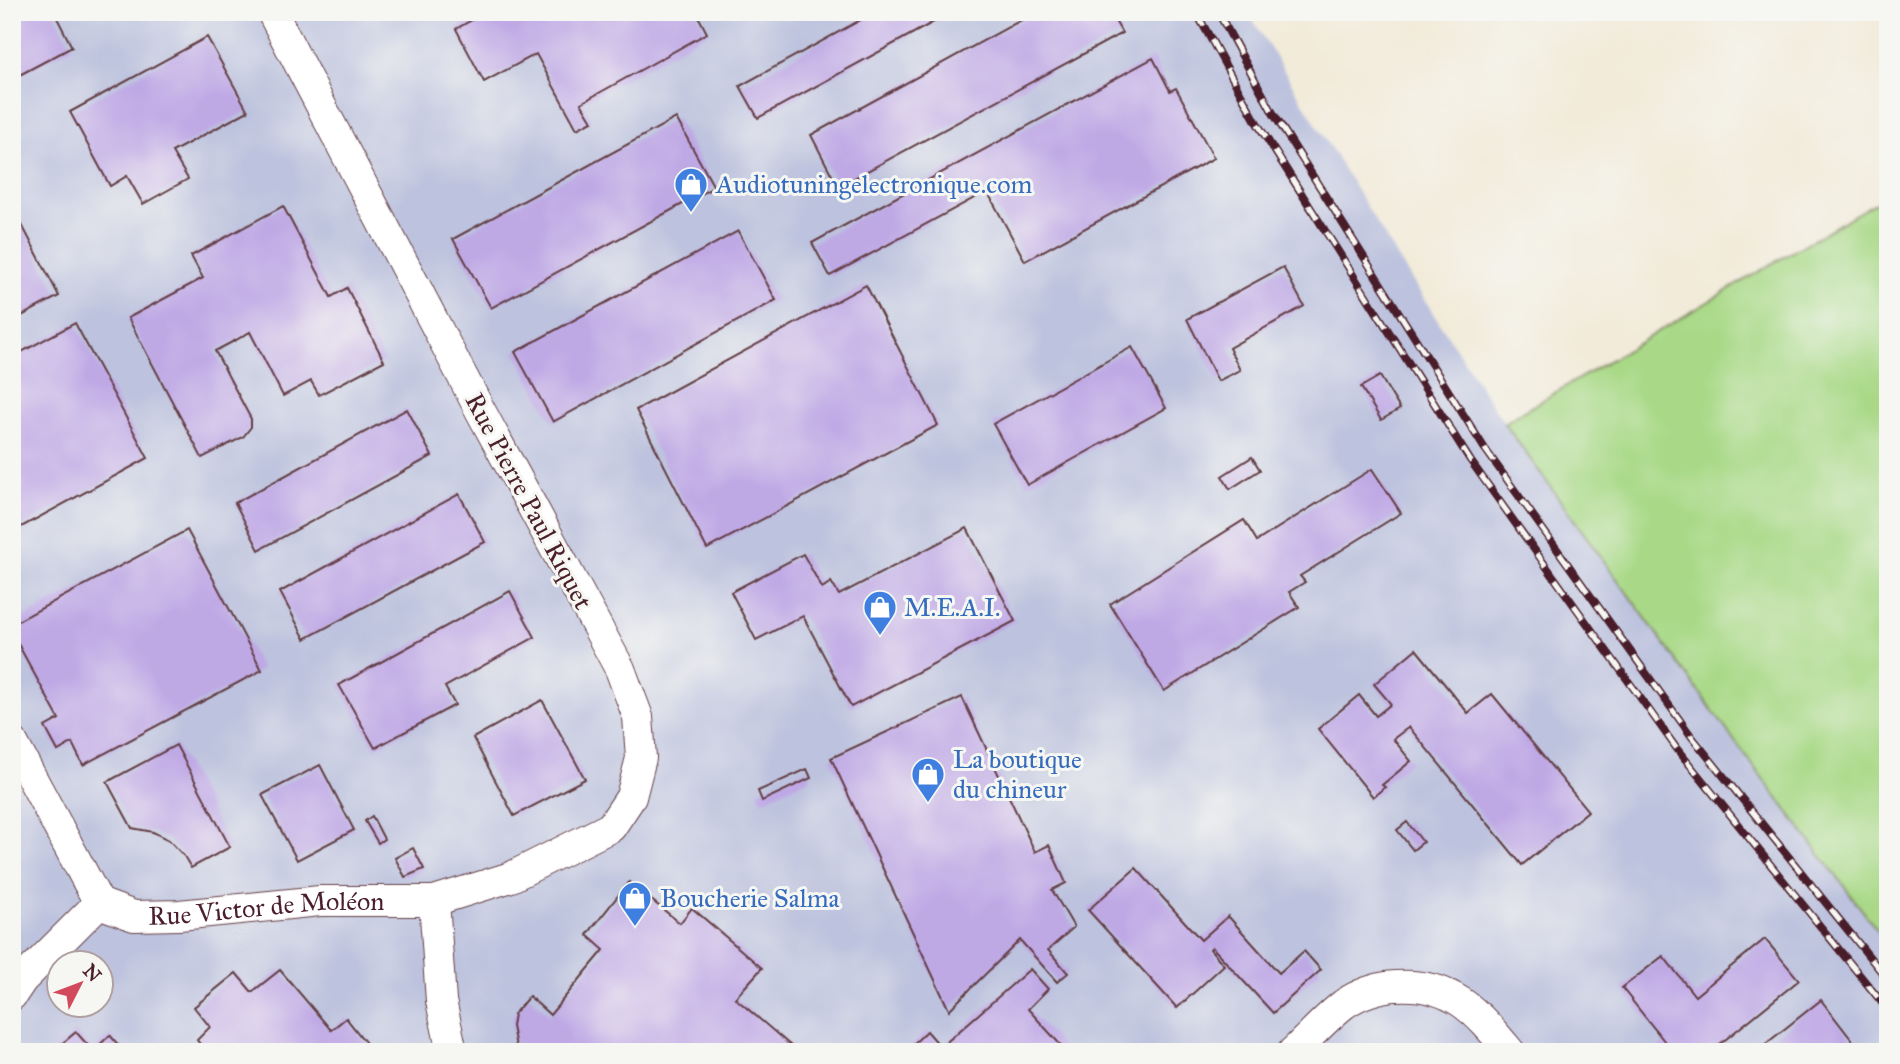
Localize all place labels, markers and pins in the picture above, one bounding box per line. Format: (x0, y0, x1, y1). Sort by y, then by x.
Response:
shop icon: Audiotuningelectronique.com (672, 165, 710, 214)
place label: Audiotuningelectronique.com (715, 168, 1032, 200)
shop icon: M.E.A.I. (861, 588, 899, 637)
place label: M.E.A.I. (904, 591, 1000, 623)
place label: La boutique du chineur (953, 743, 1082, 805)
shop icon: La boutique du chineur (909, 755, 947, 804)
shop icon: Boucherie Salma (616, 879, 654, 928)
place label: Boucherie Salma (660, 882, 840, 914)

